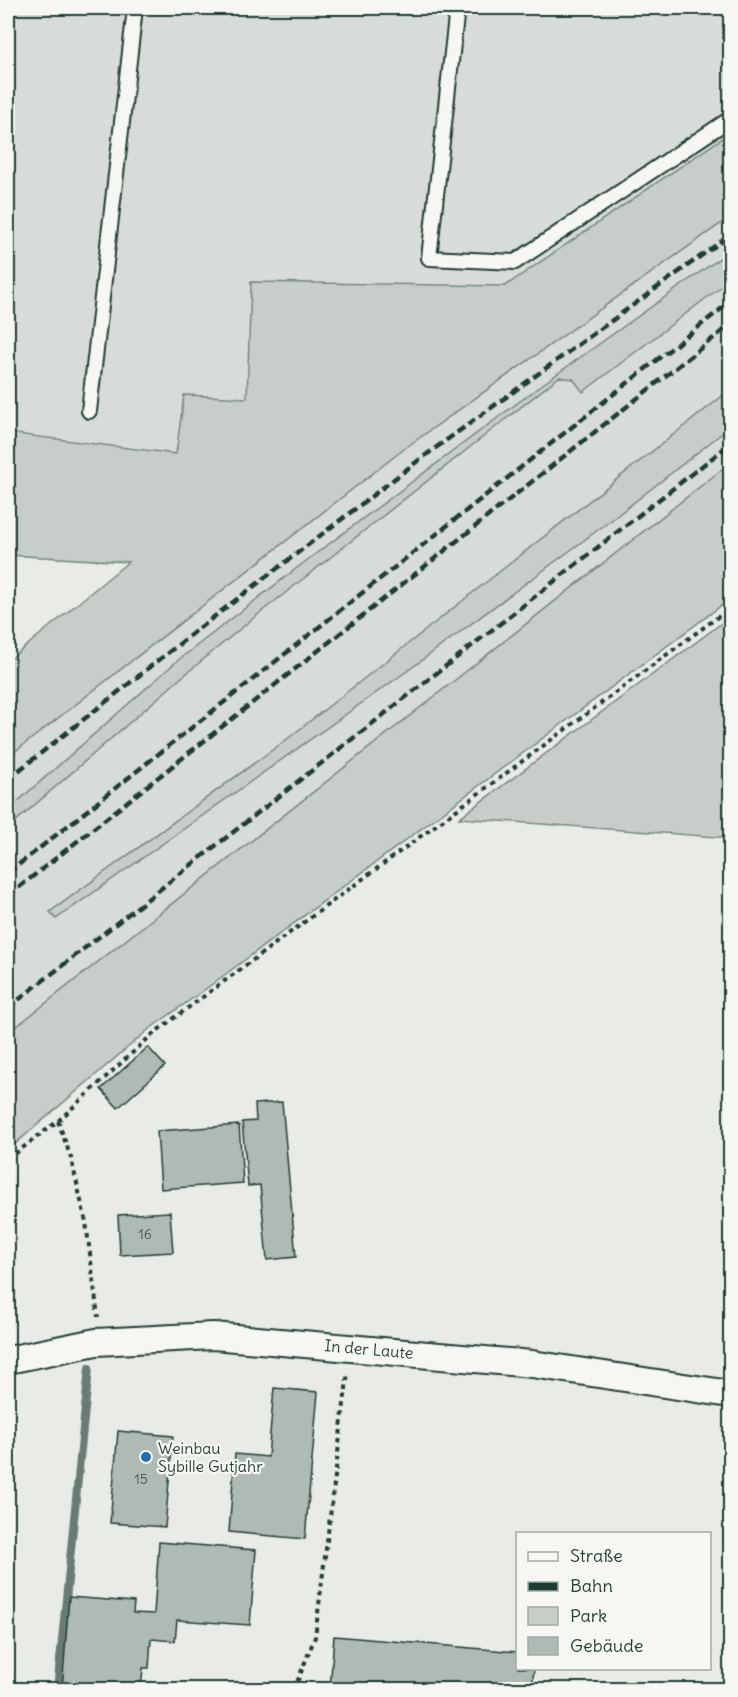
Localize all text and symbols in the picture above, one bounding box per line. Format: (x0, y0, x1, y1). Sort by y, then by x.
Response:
house number: 16 (138, 1225, 152, 1243)
street label: In der Laute (324, 1335, 414, 1363)
place label: Weinbau Sybille Gutjahr (158, 1438, 263, 1476)
marker: Weinbau Sybille Gutjahr (139, 1450, 153, 1464)
house number: 15 (134, 1470, 148, 1488)
legend (516, 1532, 711, 1670)
text: Straße (570, 1544, 623, 1567)
text: Bahn (570, 1574, 613, 1597)
text: Park (570, 1604, 607, 1627)
text: Gebäude (570, 1634, 643, 1657)

